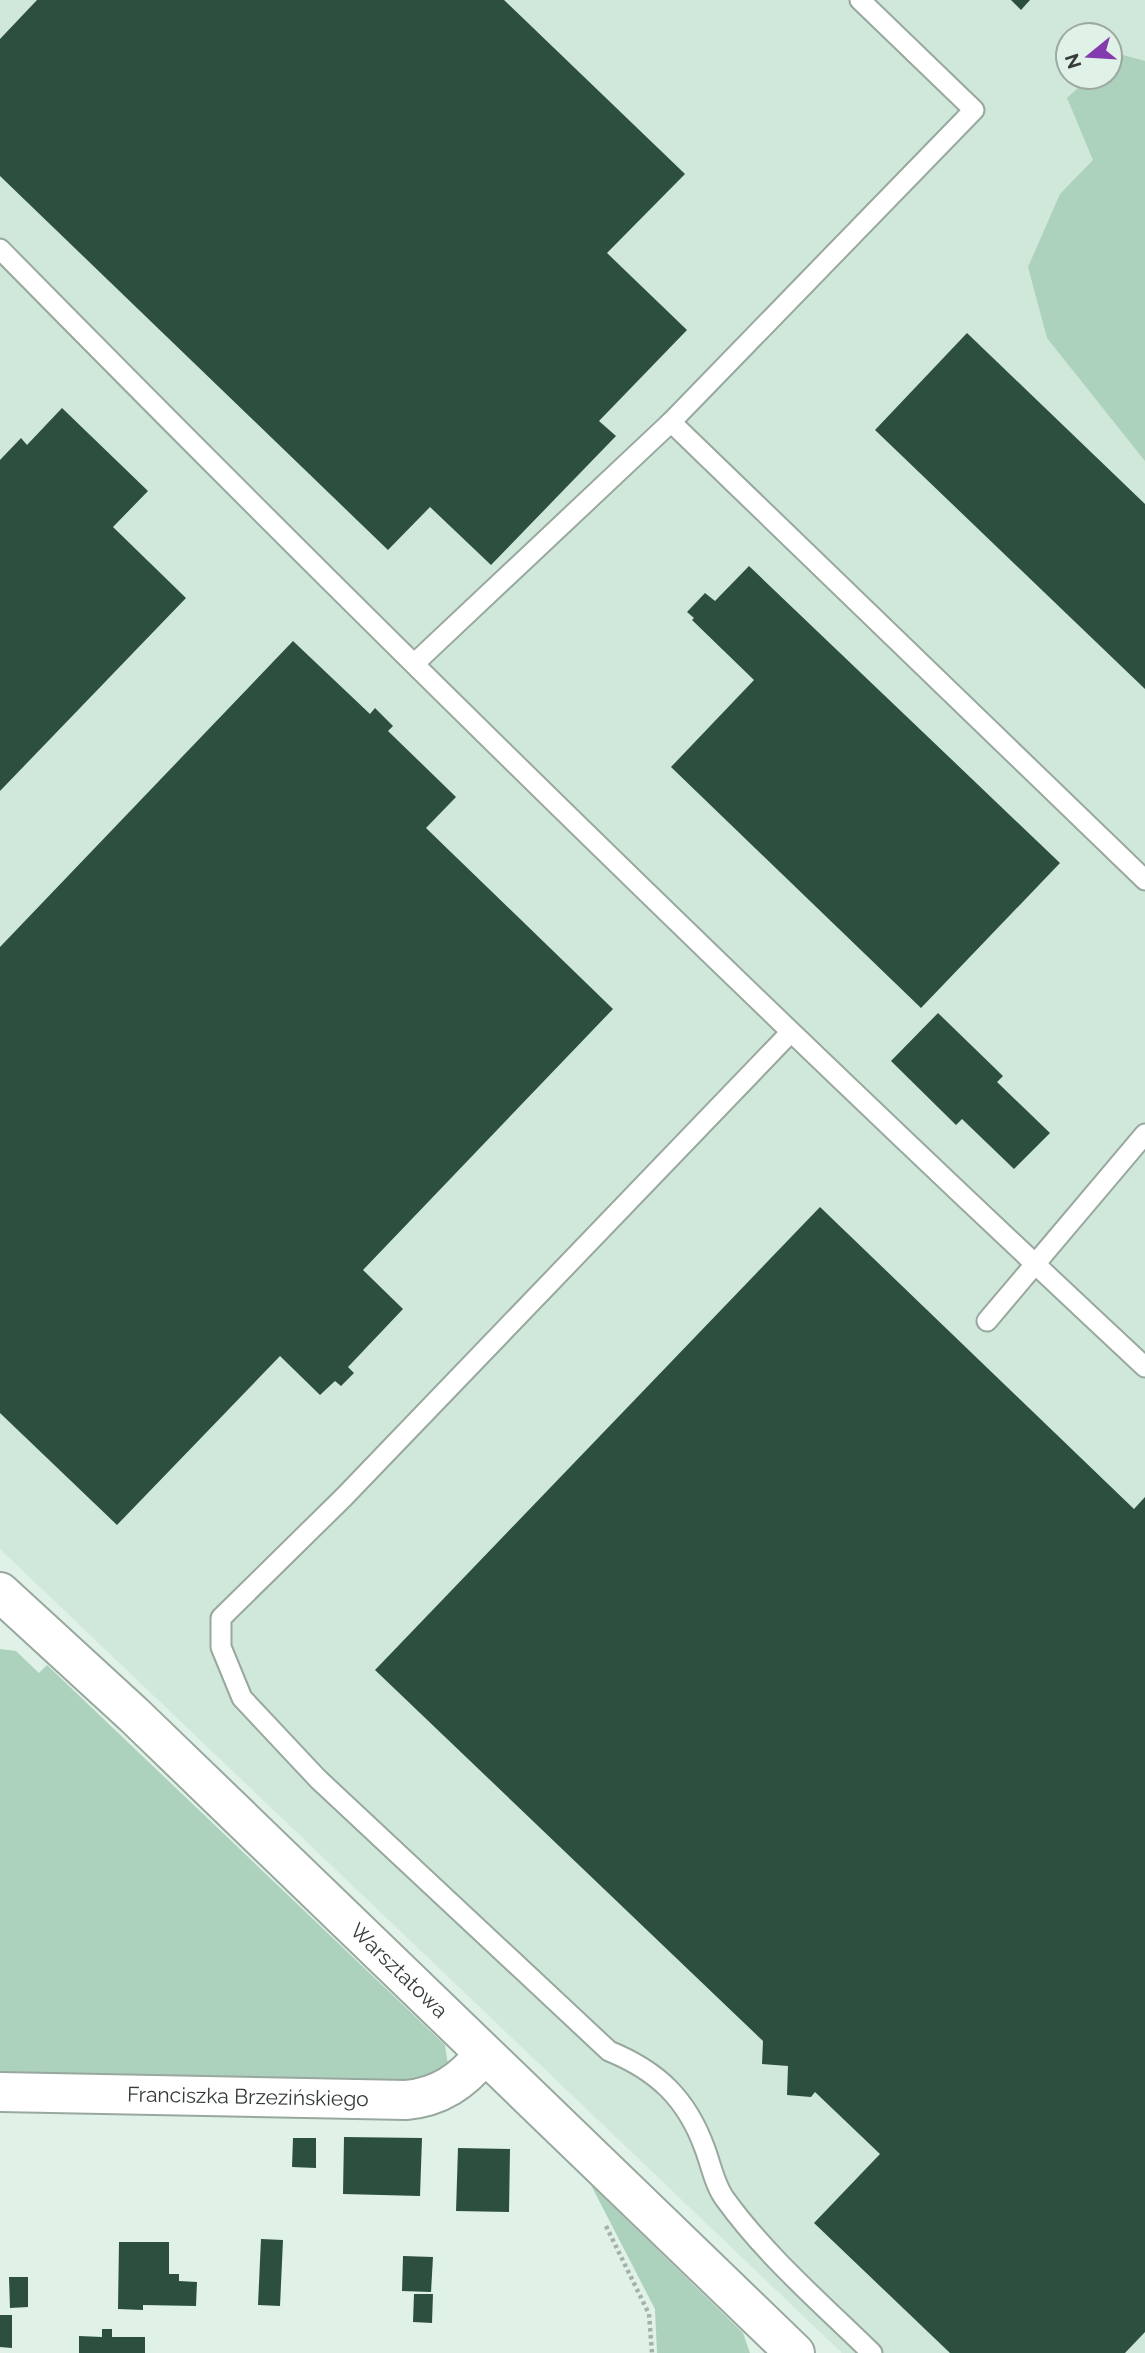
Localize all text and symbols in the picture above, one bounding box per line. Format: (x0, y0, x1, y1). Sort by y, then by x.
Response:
north arrow (1054, 21, 1124, 91)
text: N (1060, 51, 1086, 72)
street label: Warsztatowa (345, 1918, 453, 2023)
street label: Franciszka Brzezińskiego (127, 2082, 369, 2111)

